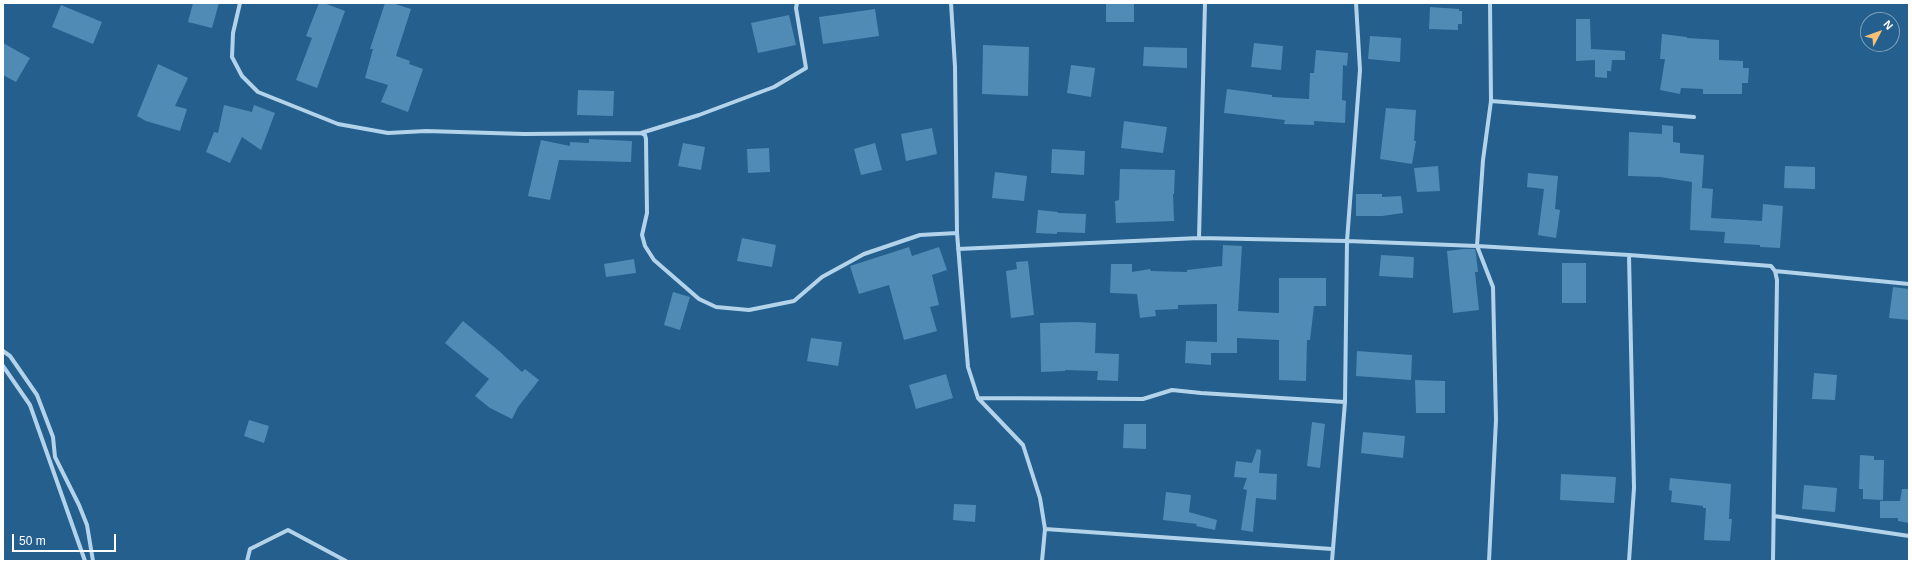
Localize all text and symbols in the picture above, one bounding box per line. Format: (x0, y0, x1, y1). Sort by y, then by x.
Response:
north arrow (1860, 12, 1900, 52)
text: N (1881, 18, 1895, 32)
scale bar (14, 526, 118, 552)
text: 50 m (19, 534, 46, 548)

